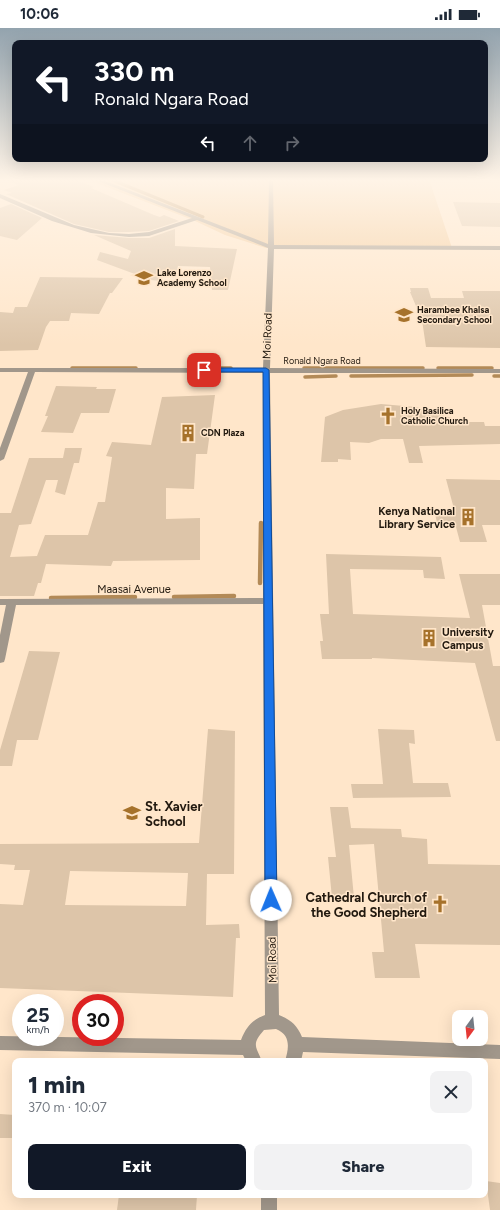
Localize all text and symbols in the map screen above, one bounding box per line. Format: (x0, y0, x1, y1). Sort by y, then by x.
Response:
text: 10:06 (20, 5, 59, 23)
text: 330 m (94, 54, 174, 88)
icon: left (28, 56, 80, 108)
text: Ronald Ngara Road (94, 88, 249, 110)
icon: left (197, 132, 219, 154)
icon: ahead (239, 132, 261, 154)
icon: right (281, 132, 303, 154)
place label: Lake Lorenzo Academy School (157, 267, 227, 288)
school or university icon: Lake Lorenzo Academy School (134, 268, 154, 288)
place label: Harambee Khalsa Secondary School (417, 304, 492, 325)
school or university icon: Harambee Khalsa Secondary School (394, 305, 414, 325)
street label: Moi Road (260, 313, 275, 359)
pin (187, 353, 221, 387)
street label: Ronald Ngara Road (283, 355, 361, 366)
icon: arrive (193, 359, 215, 381)
place label: Holy Basilica Catholic Church (401, 405, 468, 426)
church icon: Holy Basilica Catholic Church (378, 406, 398, 426)
building icon: CDN Plaza (178, 423, 198, 443)
place label: CDN Plaza (201, 427, 245, 438)
place label: Kenya National Library Service (378, 505, 455, 531)
building icon: Kenya National Library Service (458, 507, 478, 527)
street label: Maasai Avenue (97, 583, 171, 596)
place label: University Campus (442, 626, 495, 652)
building icon: University Campus (419, 628, 439, 648)
place label: St. Xavier School (145, 799, 202, 829)
school or university icon: St. Xavier School (122, 803, 142, 823)
position arrow (250, 879, 292, 921)
place label: Cathedral Church of the Good Shepherd (306, 890, 428, 920)
church icon: Cathedral Church of the Good Shepherd (430, 894, 450, 914)
street label: Moi Road (266, 937, 279, 983)
speed limit sign: 30 (72, 994, 124, 1046)
text: 25 (26, 1003, 50, 1027)
north arrow (452, 1010, 488, 1046)
map controls (452, 1010, 488, 1046)
text: km/h (27, 1023, 49, 1036)
text: 1 min (28, 1070, 85, 1099)
button: close (430, 1071, 472, 1113)
text: 370 m · 10:07 (28, 1100, 107, 1115)
button: Exit (28, 1144, 246, 1190)
button: Share (254, 1144, 472, 1190)

